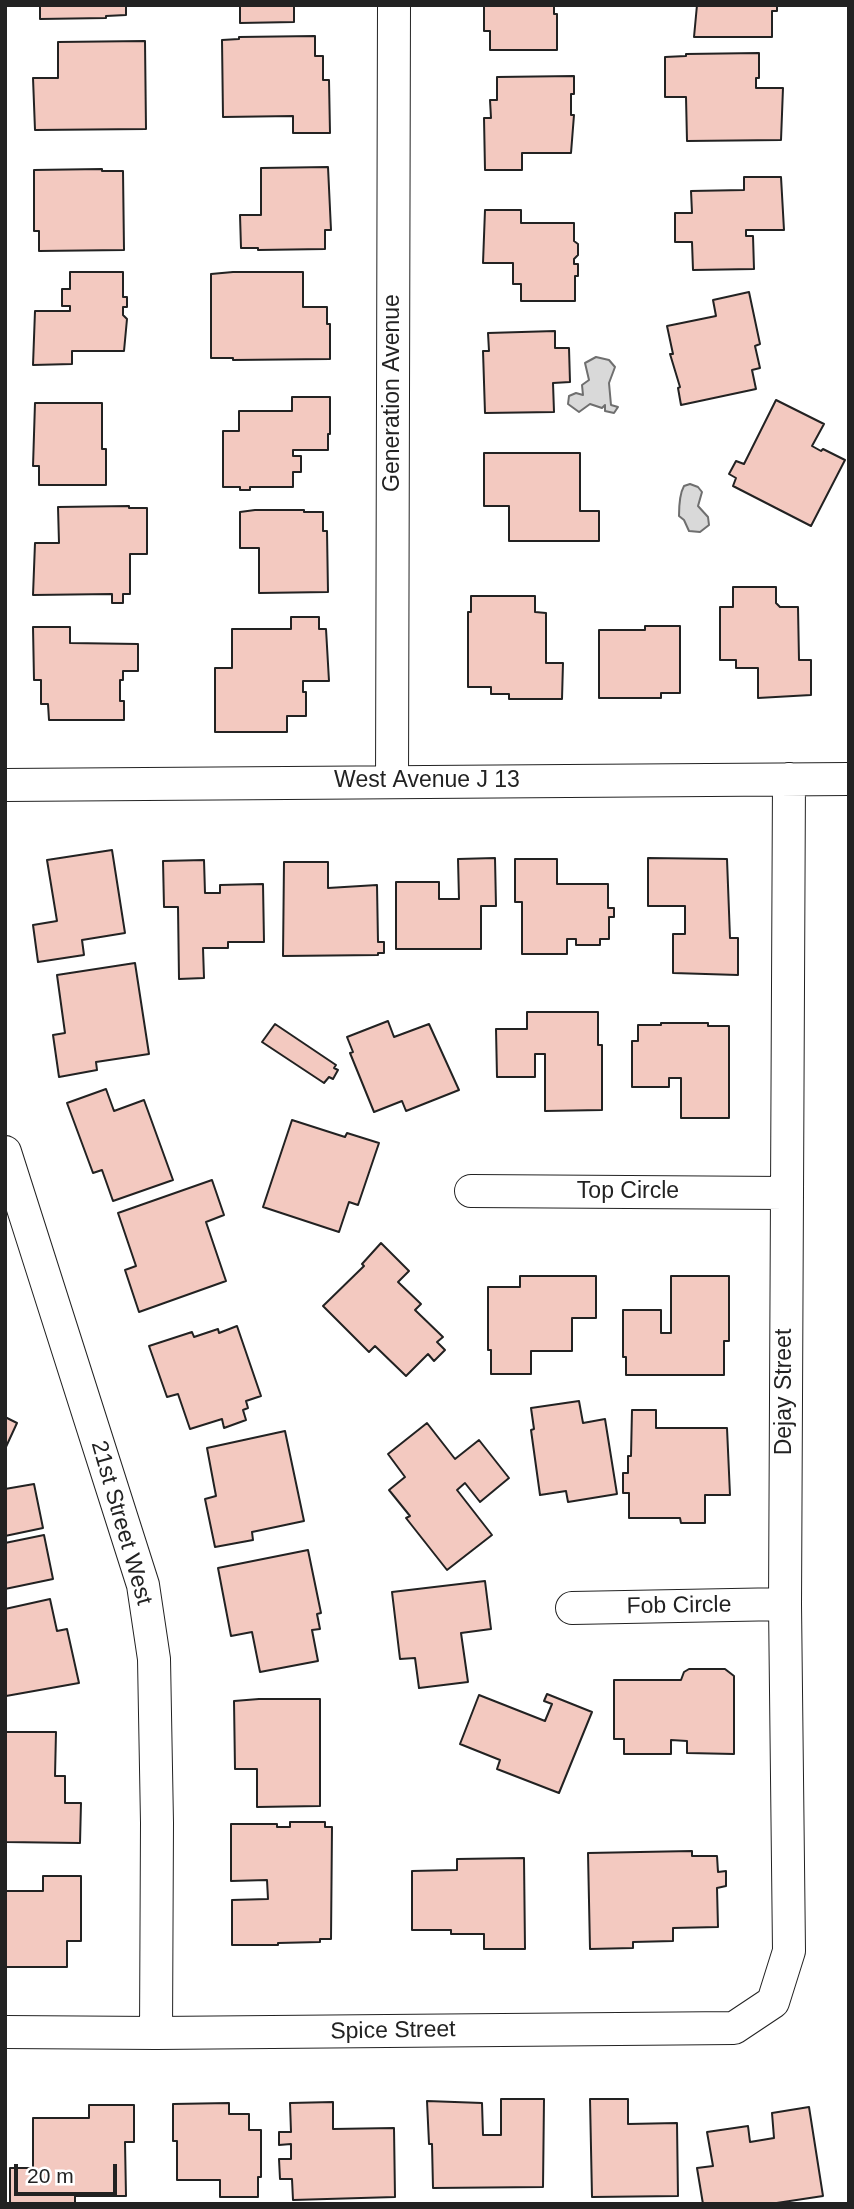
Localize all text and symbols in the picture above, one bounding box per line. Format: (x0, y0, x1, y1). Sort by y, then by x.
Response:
street label: Generation Avenue (379, 294, 407, 492)
street label: West Avenue J 13 (334, 767, 520, 795)
street label: Top Circle (577, 1178, 679, 1206)
street label: Dejay Street (771, 1329, 799, 1455)
street label: 21st Street West (84, 1438, 158, 1608)
street label: Fob Circle (626, 1591, 732, 1621)
street label: Spice Street (330, 2016, 456, 2046)
scale bar (18, 2150, 121, 2194)
text: 20 m (27, 2164, 74, 2187)

